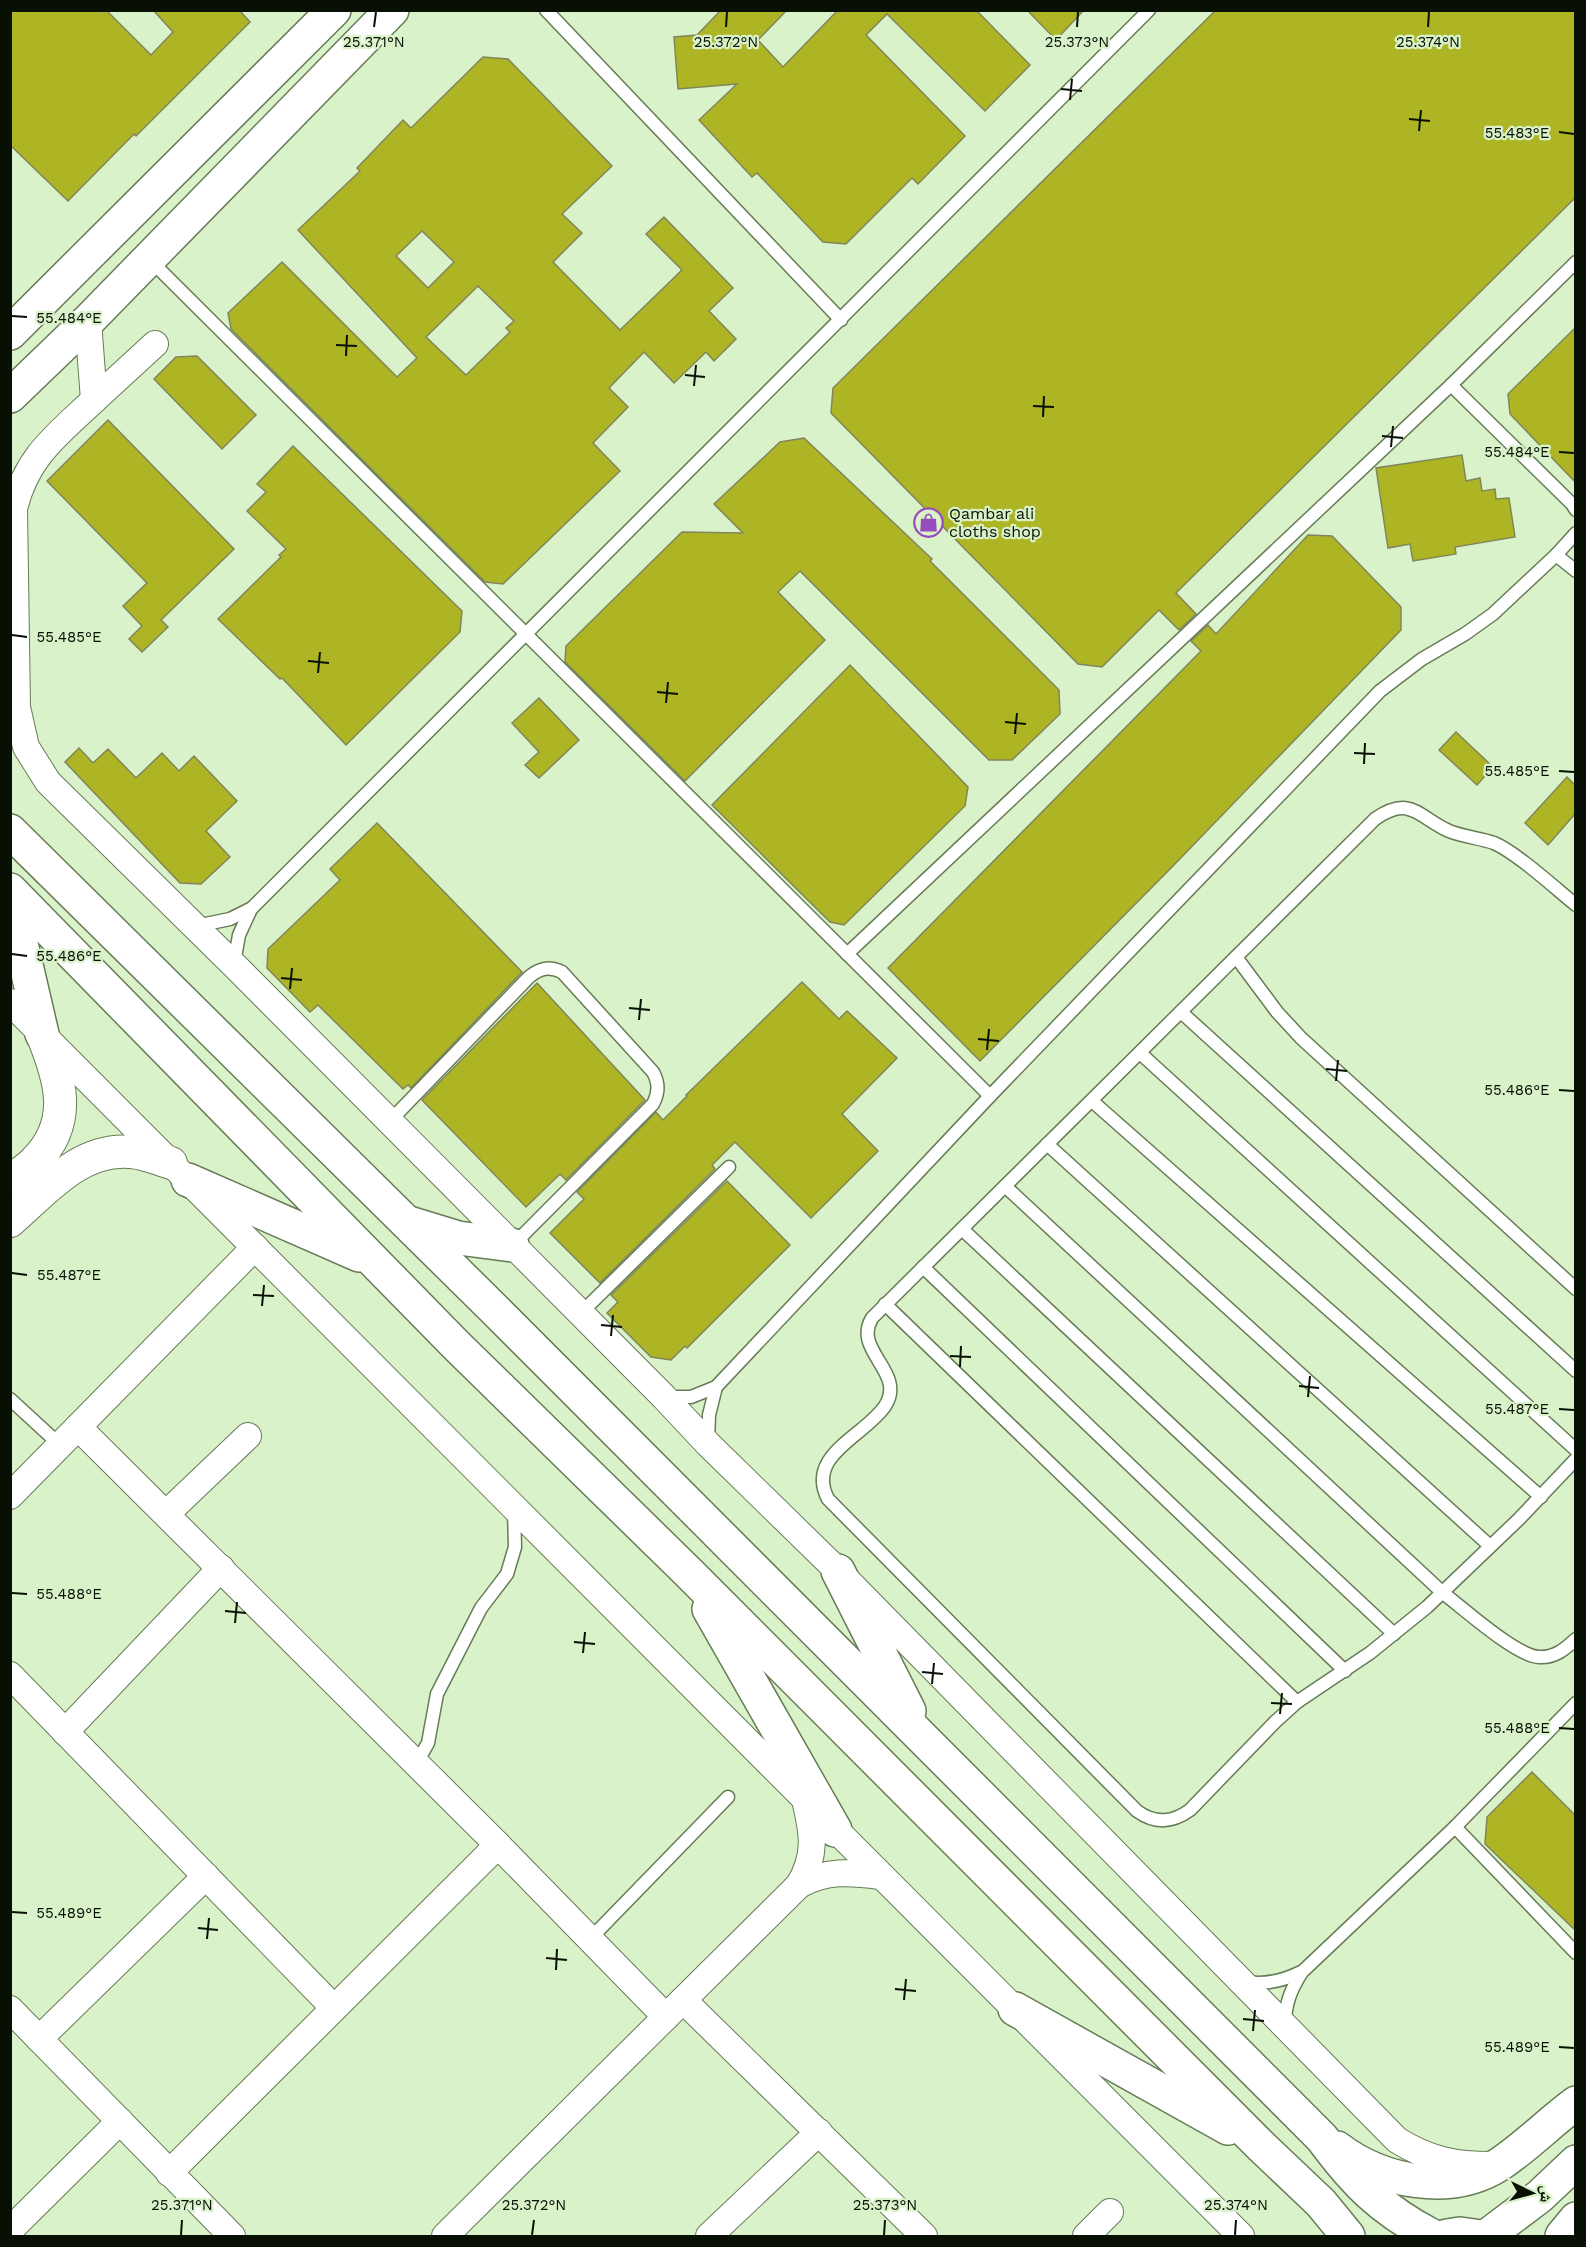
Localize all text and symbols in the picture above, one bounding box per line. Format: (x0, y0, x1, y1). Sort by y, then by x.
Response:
text: 25.371°N (343, 33, 405, 51)
text: 25.372°N (694, 33, 758, 51)
text: 25.373°N (1045, 33, 1109, 51)
text: 25.374°N (1396, 33, 1460, 51)
text: 55.483°E (1485, 124, 1549, 142)
text: 55.484°E (36, 309, 102, 327)
text: 55.484°E (1484, 443, 1550, 461)
place label: Qambar ali cloths shop (949, 504, 1041, 541)
shop icon: Qambar ali cloths shop (912, 506, 944, 538)
text: 55.485°E (37, 628, 101, 646)
text: 55.485°E (1485, 762, 1549, 780)
text: 55.486°E (36, 947, 102, 965)
text: 55.486°E (1484, 1081, 1550, 1099)
text: 55.487°E (37, 1266, 101, 1284)
text: 55.487°E (1485, 1400, 1549, 1418)
text: 55.488°E (36, 1585, 102, 1603)
text: 55.488°E (1484, 1719, 1550, 1737)
text: 55.489°E (36, 1904, 102, 1922)
text: 55.489°E (1484, 2038, 1550, 2056)
north arrow (1502, 2163, 1562, 2223)
text: ش (1536, 2185, 1557, 2204)
text: 25.371°N (151, 2196, 213, 2214)
text: 25.372°N (502, 2196, 566, 2214)
text: 25.373°N (853, 2196, 917, 2214)
text: 25.374°N (1204, 2196, 1268, 2214)

